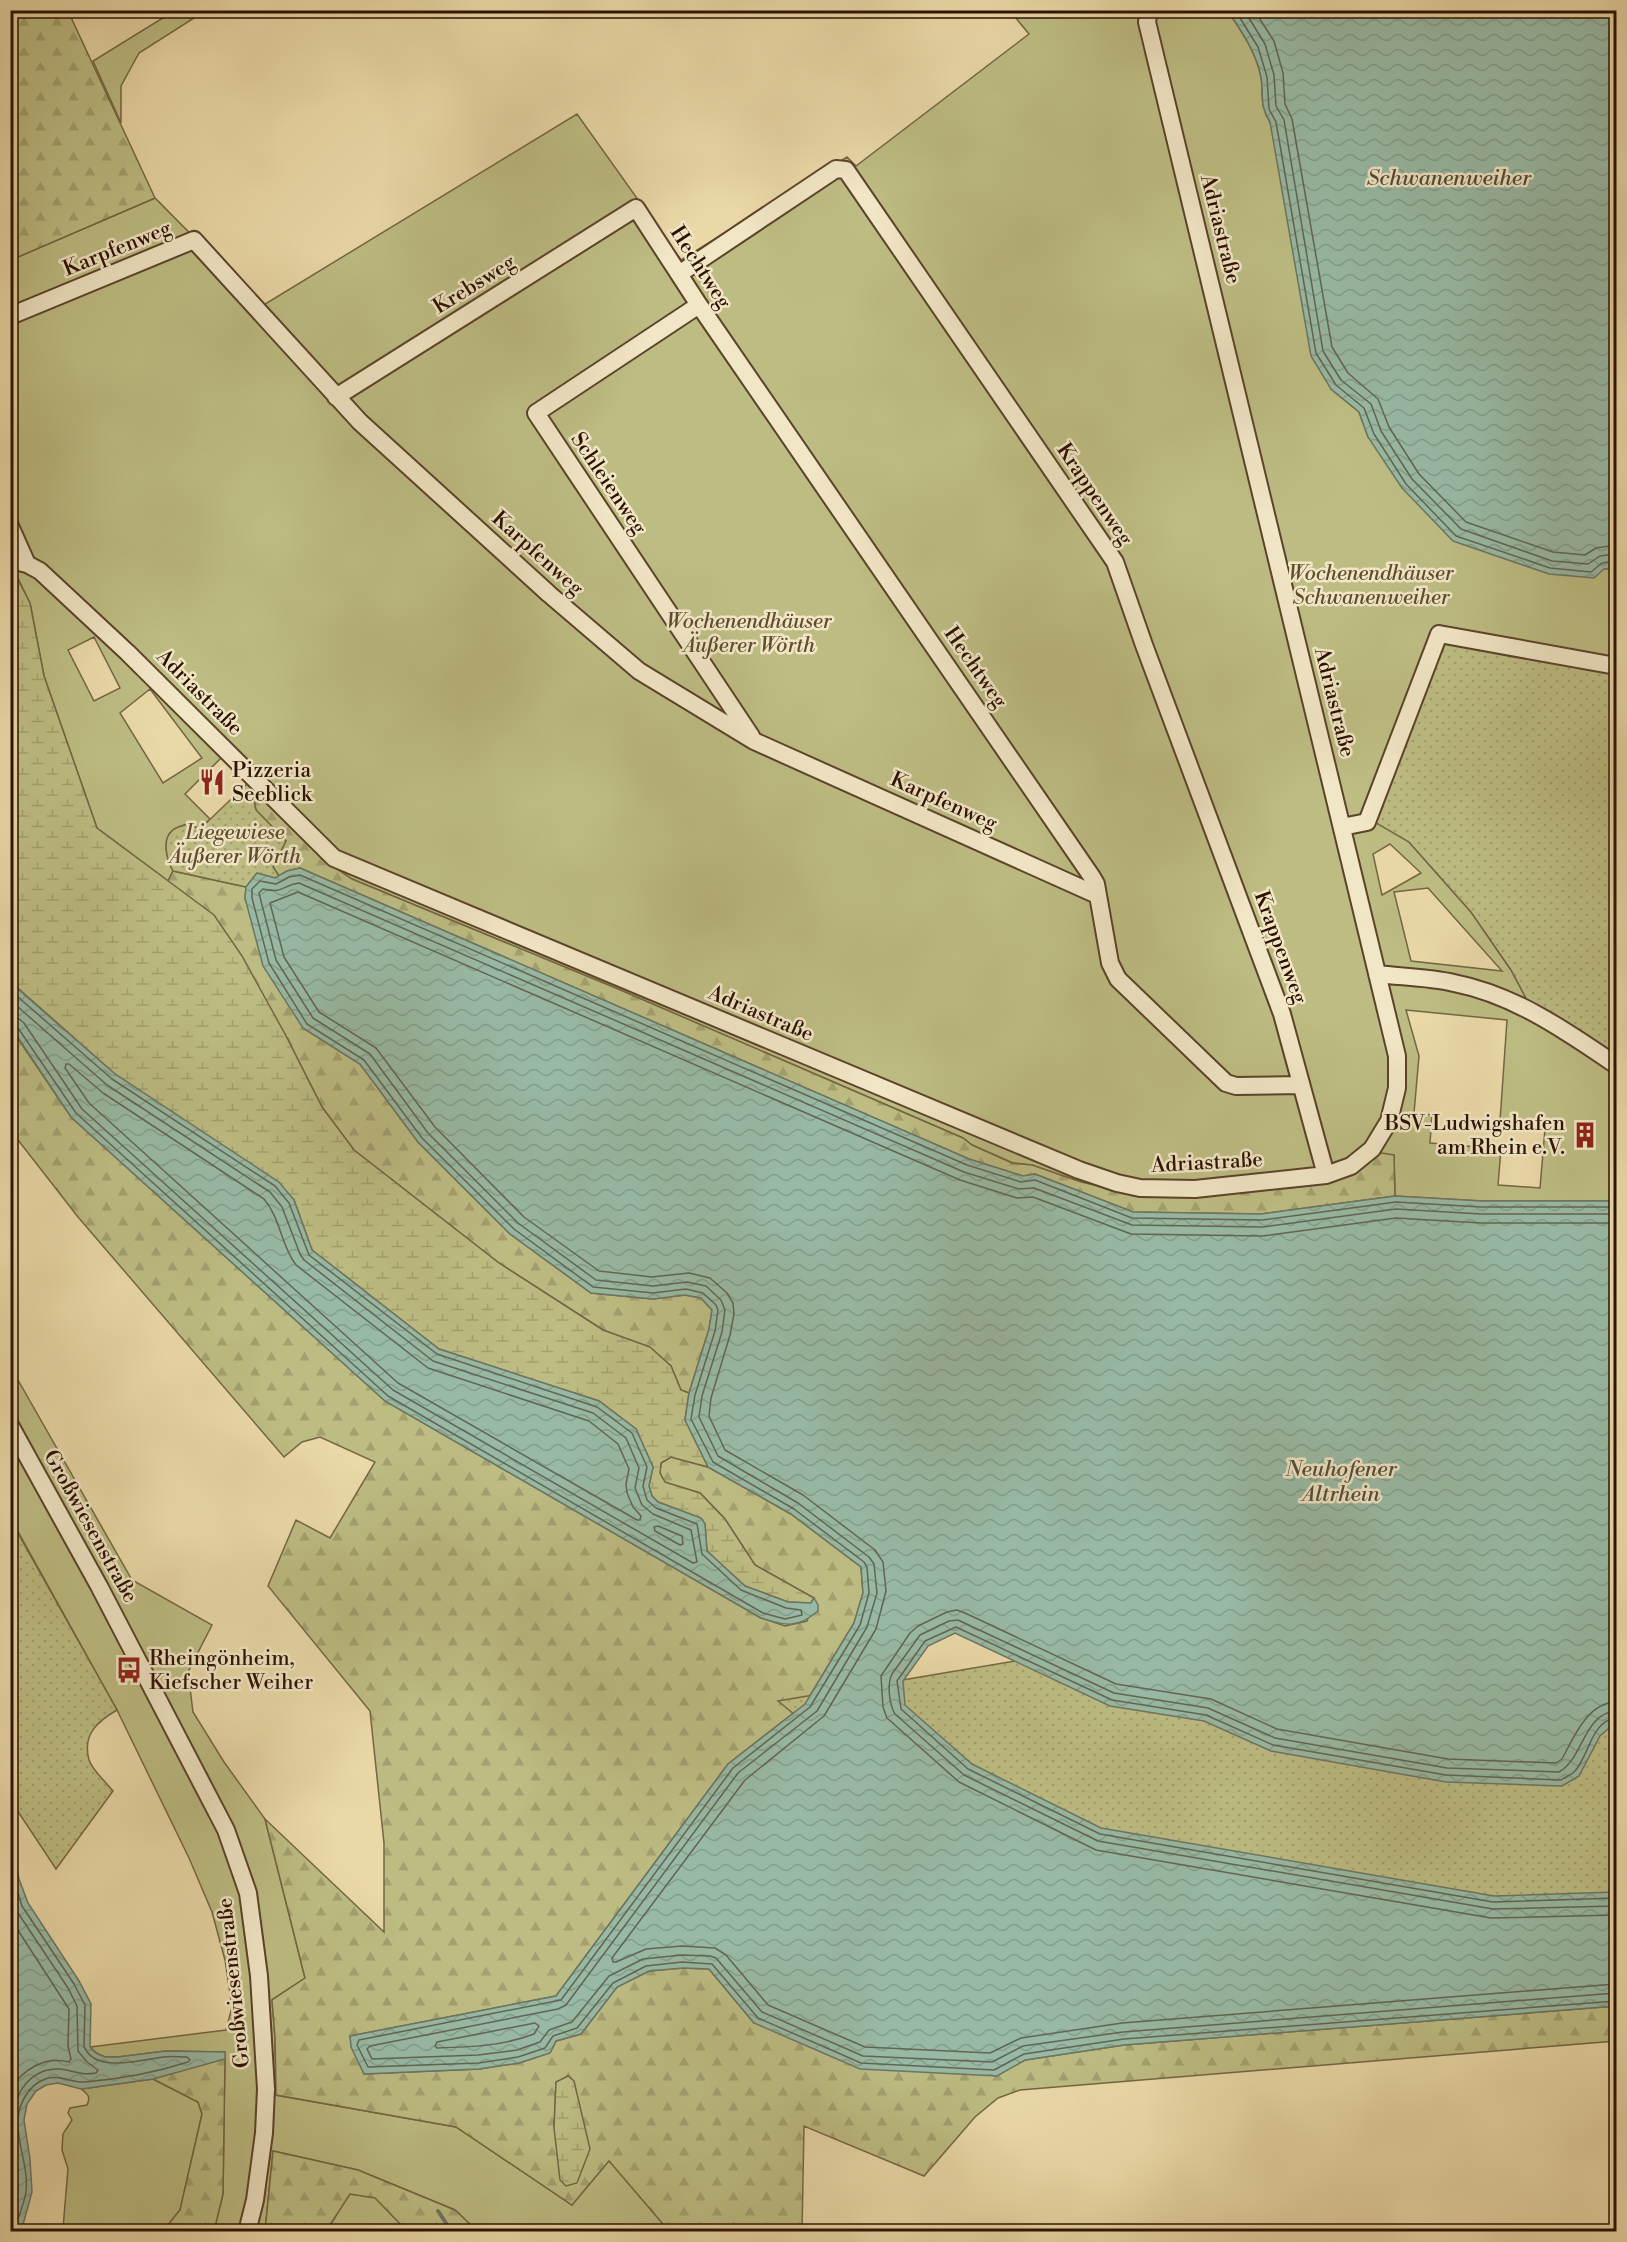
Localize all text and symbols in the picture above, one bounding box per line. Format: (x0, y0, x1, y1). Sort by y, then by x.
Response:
water label: Schwanenweiher (1367, 165, 1532, 192)
street label: Adriastraße (1194, 171, 1246, 287)
street label: Karpfenweg (59, 215, 175, 282)
street label: Hechtweg (664, 221, 737, 314)
street label: Krebsweg (429, 249, 521, 320)
street label: Schleienweg (564, 428, 652, 540)
street label: Krappenweg (1050, 438, 1138, 551)
street label: Karpfenweg (486, 506, 589, 602)
park label: Wochenendhäuser Schwanenweiher (1288, 561, 1455, 611)
park label: Wochenendhäuser Äußerer Wörth (666, 609, 833, 659)
street label: Hechtweg (938, 622, 1013, 713)
street label: Adriastraße (150, 643, 248, 741)
street label: Adriastraße (1308, 644, 1360, 760)
place label: Pizzeria Seeblick (232, 758, 313, 808)
restaurant icon: Pizzeria Seeblick (197, 767, 227, 797)
street label: Karpfenweg (886, 767, 1001, 837)
park label: Liegewiese Äußerer Wörth (167, 820, 301, 870)
street label: Krappenweg (1248, 887, 1313, 1007)
street label: Adriastraße (703, 980, 817, 1048)
place label: BSV-Ludwigshafen am Rhein e.V. (1383, 1111, 1565, 1161)
building icon: BSV-Ludwigshafen am Rhein e.V. (1570, 1120, 1600, 1150)
street label: Adriastraße (1150, 1147, 1264, 1179)
street label: Großwiesenstraße (37, 1445, 143, 1608)
water label: Neuhofener Altrhein (1284, 1456, 1397, 1508)
place label: Rheingönheim, Kiefscher Weiher (149, 1646, 313, 1696)
bus stop icon: Rheingönheim, Kiefscher Weiher (114, 1655, 144, 1685)
street label: Großwiesenstraße (212, 1897, 256, 2069)

